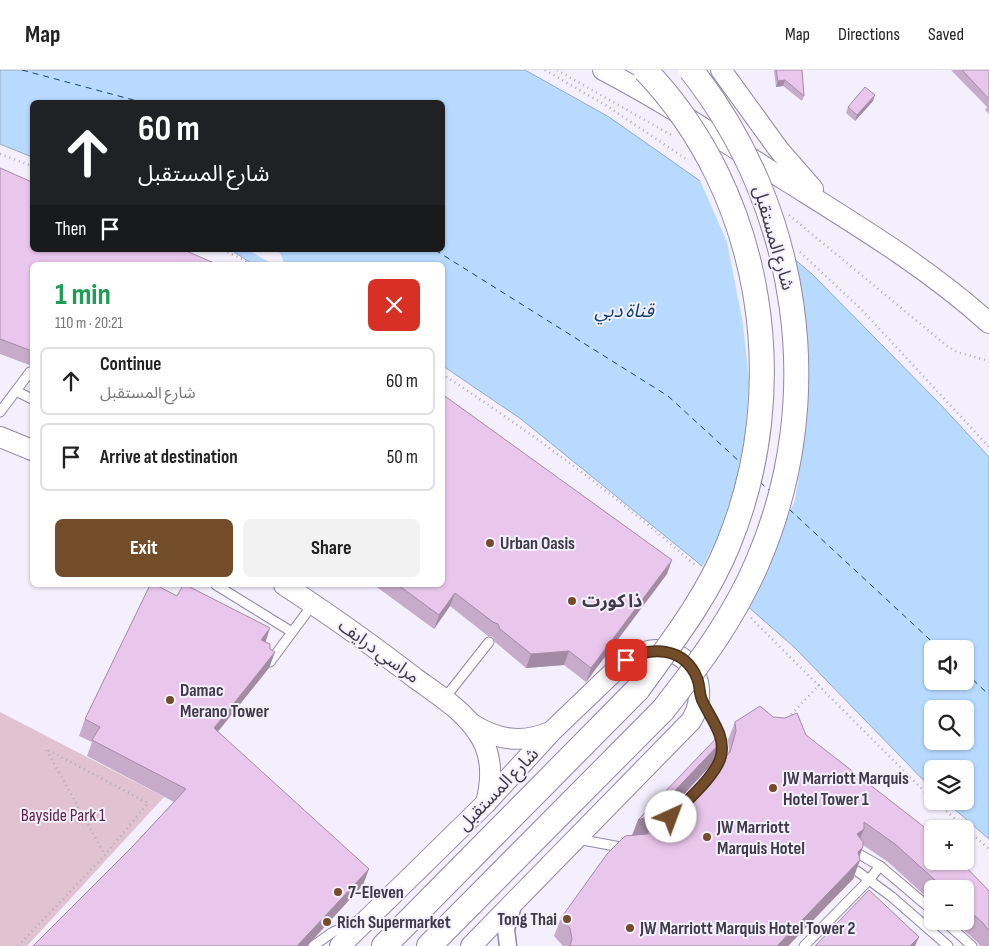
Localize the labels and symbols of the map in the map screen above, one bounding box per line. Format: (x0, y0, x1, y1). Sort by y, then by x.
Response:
street label: شارع المستقبل (746, 184, 798, 294)
water label: قناة دبي (594, 300, 655, 325)
place label: Urban Oasis (500, 533, 575, 554)
marker: Urban Oasis (484, 537, 496, 549)
place label: ذا كورت (582, 591, 642, 612)
marker: ذا كورت (566, 595, 578, 607)
street label: مراسي درايف (333, 615, 423, 690)
pin (605, 639, 647, 681)
place label: Damac Merano Tower (180, 680, 269, 722)
marker: Damac Merano Tower (164, 694, 176, 706)
street label: شارع المستقبل (453, 743, 545, 837)
place label: JW Marriott Marquis Hotel Tower 1 (782, 768, 909, 810)
marker: JW Marriott Marquis Hotel Tower 1 (767, 782, 779, 794)
position arrow (644, 790, 696, 842)
park label: Bayside Park 1 (21, 805, 106, 826)
place label: JW Marriott Marquis Hotel (716, 817, 805, 859)
marker: JW Marriott Marquis Hotel (701, 831, 713, 843)
place label: 7-Eleven (348, 882, 404, 903)
marker: 7-Eleven (332, 886, 344, 898)
place label: Tong Thai (497, 909, 557, 930)
place label: Rich Supermarket (337, 912, 451, 933)
marker: Tong Thai (561, 913, 573, 925)
marker: Rich Supermarket (321, 916, 333, 928)
place label: JW Marriott Marquis Hotel Tower 2 (639, 918, 855, 939)
marker: JW Marriott Marquis Hotel Tower 2 (624, 922, 636, 934)

